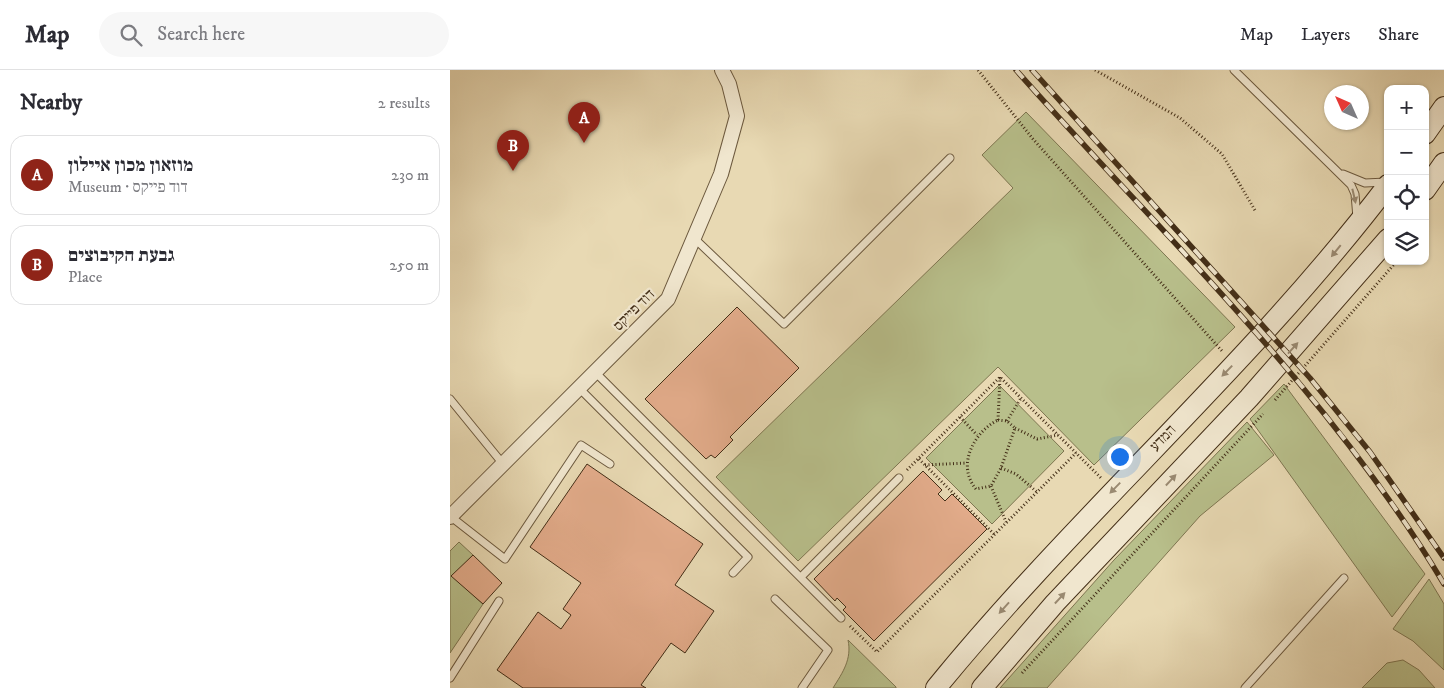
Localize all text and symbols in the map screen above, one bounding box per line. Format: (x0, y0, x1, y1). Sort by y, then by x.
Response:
search box (99, 12, 449, 57)
text: Map (25, 20, 69, 50)
icon: search (117, 21, 145, 49)
text: Search here (157, 23, 245, 46)
text: Map (1240, 24, 1273, 46)
text: Layers (1301, 24, 1350, 46)
text: Share (1378, 24, 1419, 46)
north arrow (1324, 85, 1369, 130)
map controls (1384, 85, 1429, 265)
button: + (1384, 85, 1429, 130)
text: Nearby (20, 90, 82, 116)
text: 2 results (378, 93, 430, 113)
pin: A (568, 102, 600, 143)
pin: B (497, 130, 529, 171)
button: − (1384, 130, 1429, 175)
text: מוזאון מכון איילון (68, 154, 193, 177)
text: A (32, 165, 42, 185)
text: 230 m (391, 165, 429, 185)
button: locate (1384, 175, 1429, 220)
text: Museum · דוד פייקס (68, 177, 188, 197)
one-way arrow (1350, 189, 1358, 204)
button: layers (1384, 220, 1429, 265)
text: גבעת הקיבוצים (68, 244, 175, 267)
one-way arrow (1331, 244, 1342, 257)
text: B (32, 255, 42, 275)
text: 250 m (389, 255, 429, 275)
text: Place (68, 267, 102, 287)
street label: דוד פייקס (609, 285, 659, 335)
one-way arrow (1288, 342, 1299, 355)
one-way arrow (1221, 365, 1233, 377)
street label: המדע (1146, 421, 1180, 455)
your location (1107, 444, 1133, 470)
one-way arrow (1165, 474, 1177, 486)
one-way arrow (1109, 482, 1121, 494)
one-way arrow (1054, 592, 1065, 605)
one-way arrow (998, 601, 1010, 613)

